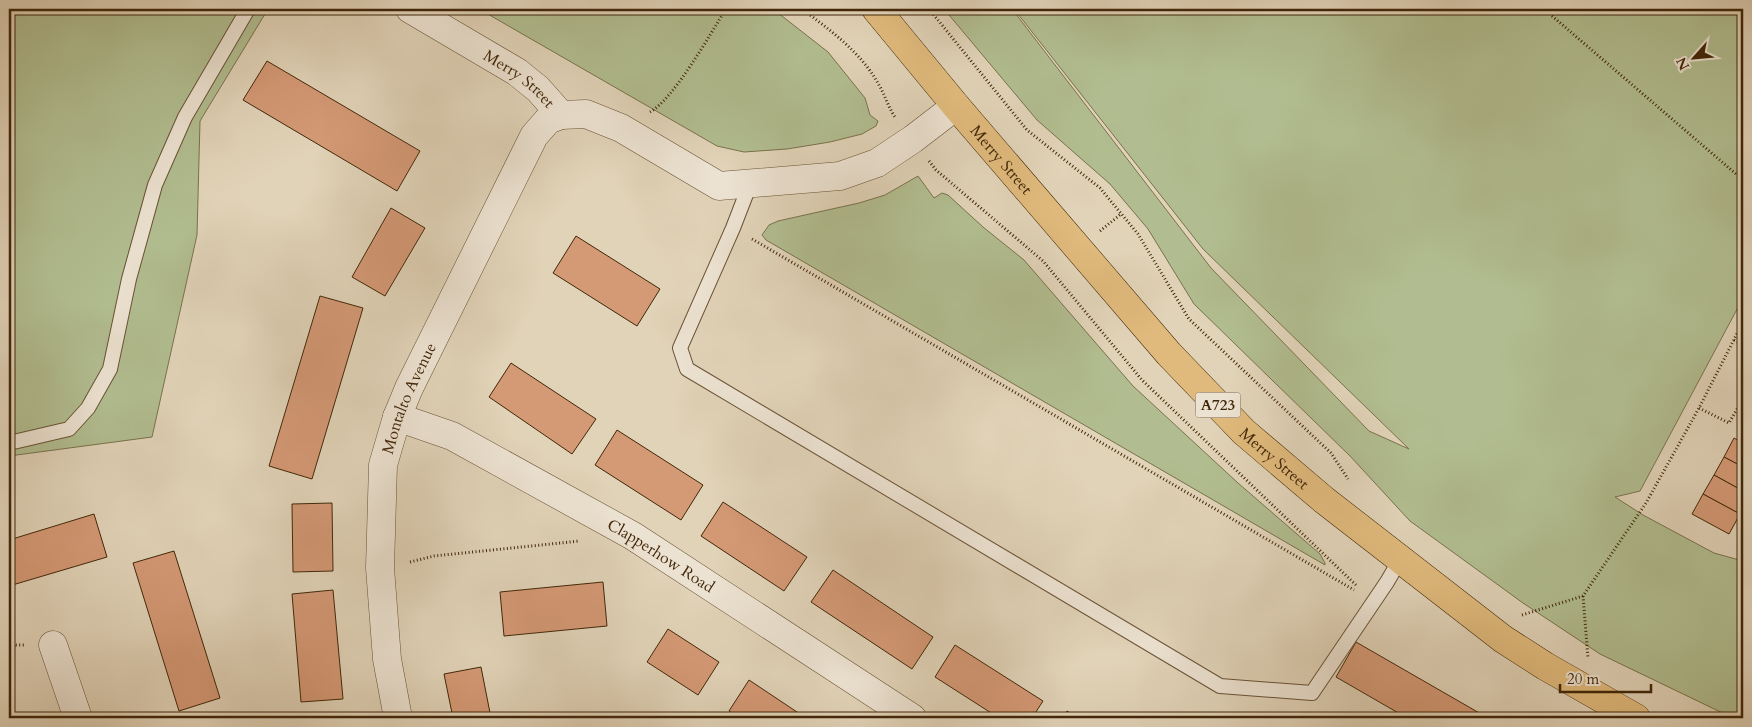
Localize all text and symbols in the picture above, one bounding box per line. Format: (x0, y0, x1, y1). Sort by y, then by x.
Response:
north arrow (1670, 32, 1720, 82)
street label: Merry Street (479, 45, 560, 113)
text: N (1672, 54, 1694, 73)
street label: Merry Street (965, 120, 1037, 199)
street label: Montalto Avenue (377, 339, 442, 457)
road number: A723 (1196, 392, 1240, 418)
street label: Merry Street (1234, 423, 1314, 495)
street label: Clapperhow Road (603, 514, 719, 599)
scale bar (1560, 662, 1651, 694)
text: 20 m (1567, 669, 1599, 689)

